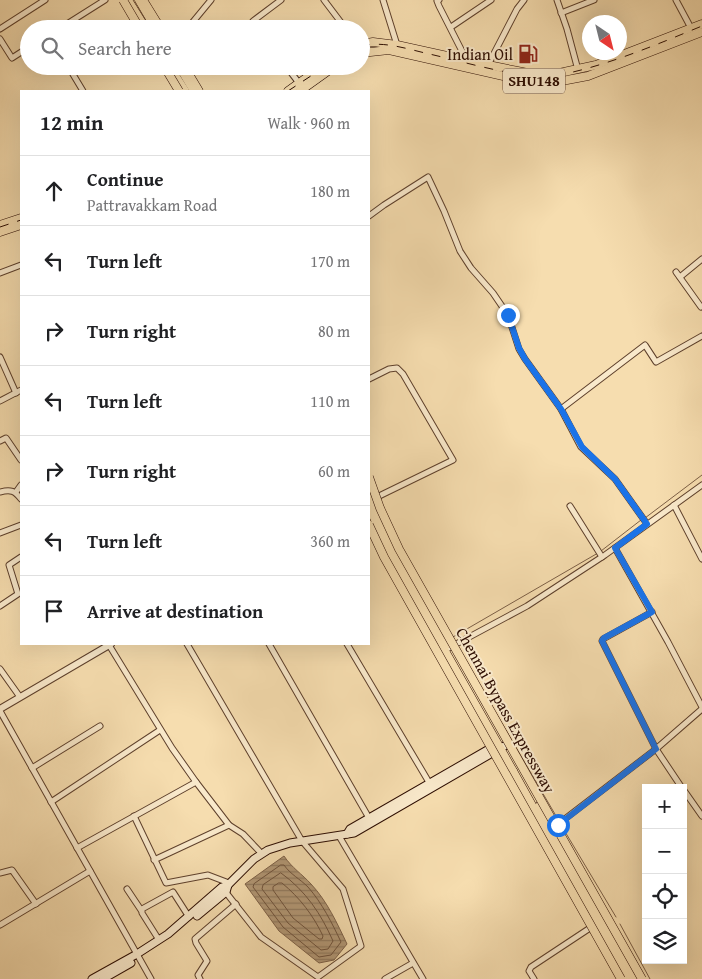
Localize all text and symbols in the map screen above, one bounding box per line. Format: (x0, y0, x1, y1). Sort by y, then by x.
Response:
north arrow (582, 15, 627, 60)
search box (20, 20, 370, 75)
icon: search (38, 34, 66, 62)
text: Search here (78, 34, 172, 62)
place label: Indian Oil (447, 42, 514, 66)
fuel station icon: Indian Oil (517, 43, 539, 65)
road number: SHU148 (503, 68, 565, 94)
text: 12 min (40, 107, 103, 138)
text: Walk · 960 m (267, 111, 350, 135)
text: Continue (87, 165, 164, 193)
icon: ahead (40, 177, 68, 205)
text: 180 m (310, 179, 350, 203)
text: Pattravakkam Road (87, 193, 217, 217)
icon: left (40, 247, 68, 275)
text: Turn left (87, 247, 162, 275)
text: 170 m (310, 249, 350, 273)
route end (497, 304, 520, 327)
icon: right (40, 317, 68, 345)
text: Turn right (87, 317, 176, 345)
text: 80 m (318, 319, 350, 343)
icon: left (40, 387, 68, 415)
text: Turn left (87, 387, 162, 415)
text: 110 m (310, 389, 350, 413)
icon: right (40, 457, 68, 485)
text: Turn right (87, 457, 176, 485)
text: 60 m (318, 459, 350, 483)
icon: left (40, 527, 68, 555)
text: Turn left (87, 527, 162, 555)
text: 360 m (310, 529, 350, 553)
icon: arrive (40, 597, 68, 625)
text: Arrive at destination (87, 597, 263, 625)
street label: Chennai Bypass Expressway (450, 623, 562, 797)
map controls (642, 784, 687, 964)
button: + (642, 784, 687, 829)
route start (547, 814, 570, 837)
button: − (642, 829, 687, 874)
button: locate (642, 874, 687, 919)
button: layers (642, 919, 687, 964)

